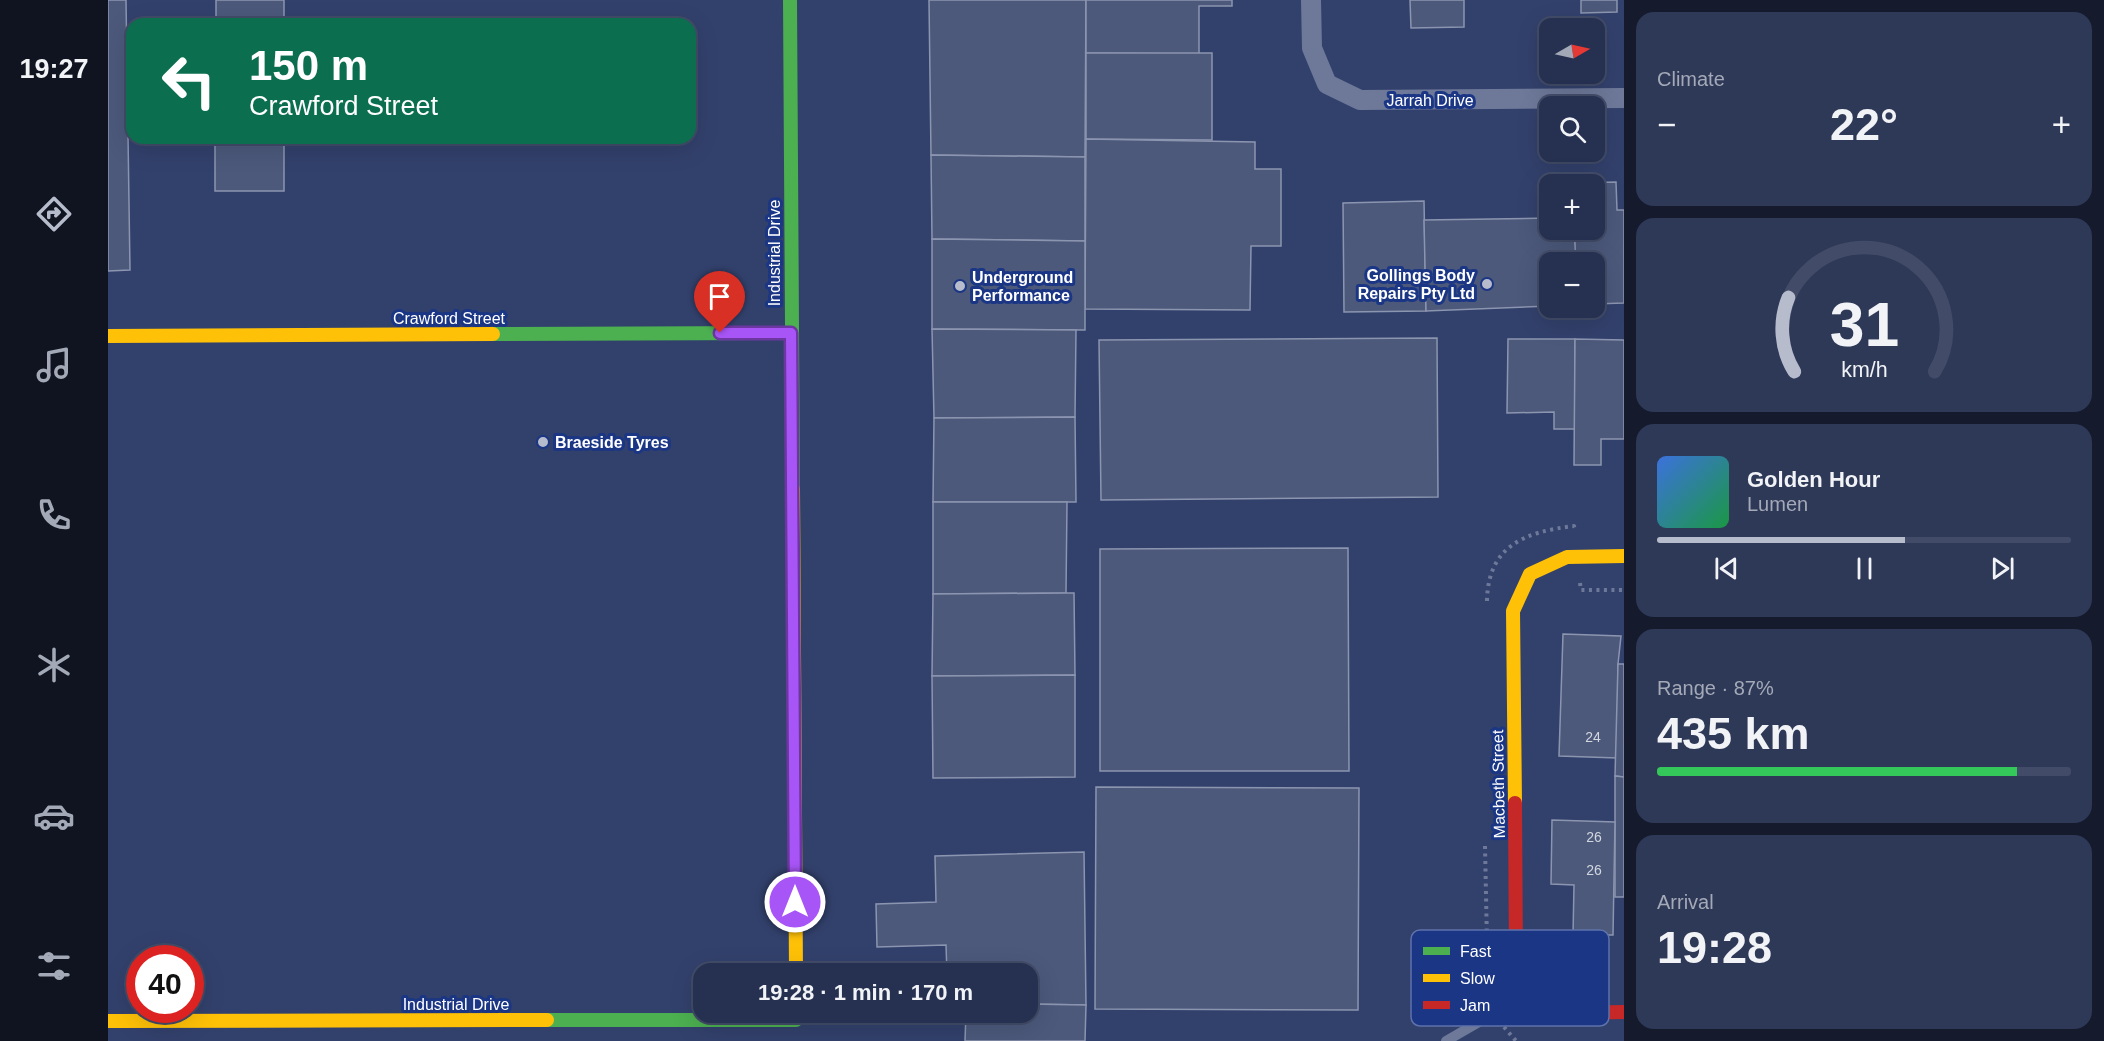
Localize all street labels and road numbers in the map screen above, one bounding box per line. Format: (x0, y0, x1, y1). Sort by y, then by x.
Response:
street label: Jarrah Drive (1386, 92, 1474, 109)
street label: Industrial Drive (766, 200, 783, 306)
street label: Crawford Street (393, 310, 506, 327)
street label: Macbeth Street (1489, 729, 1508, 838)
street label: Industrial Drive (403, 996, 509, 1013)

